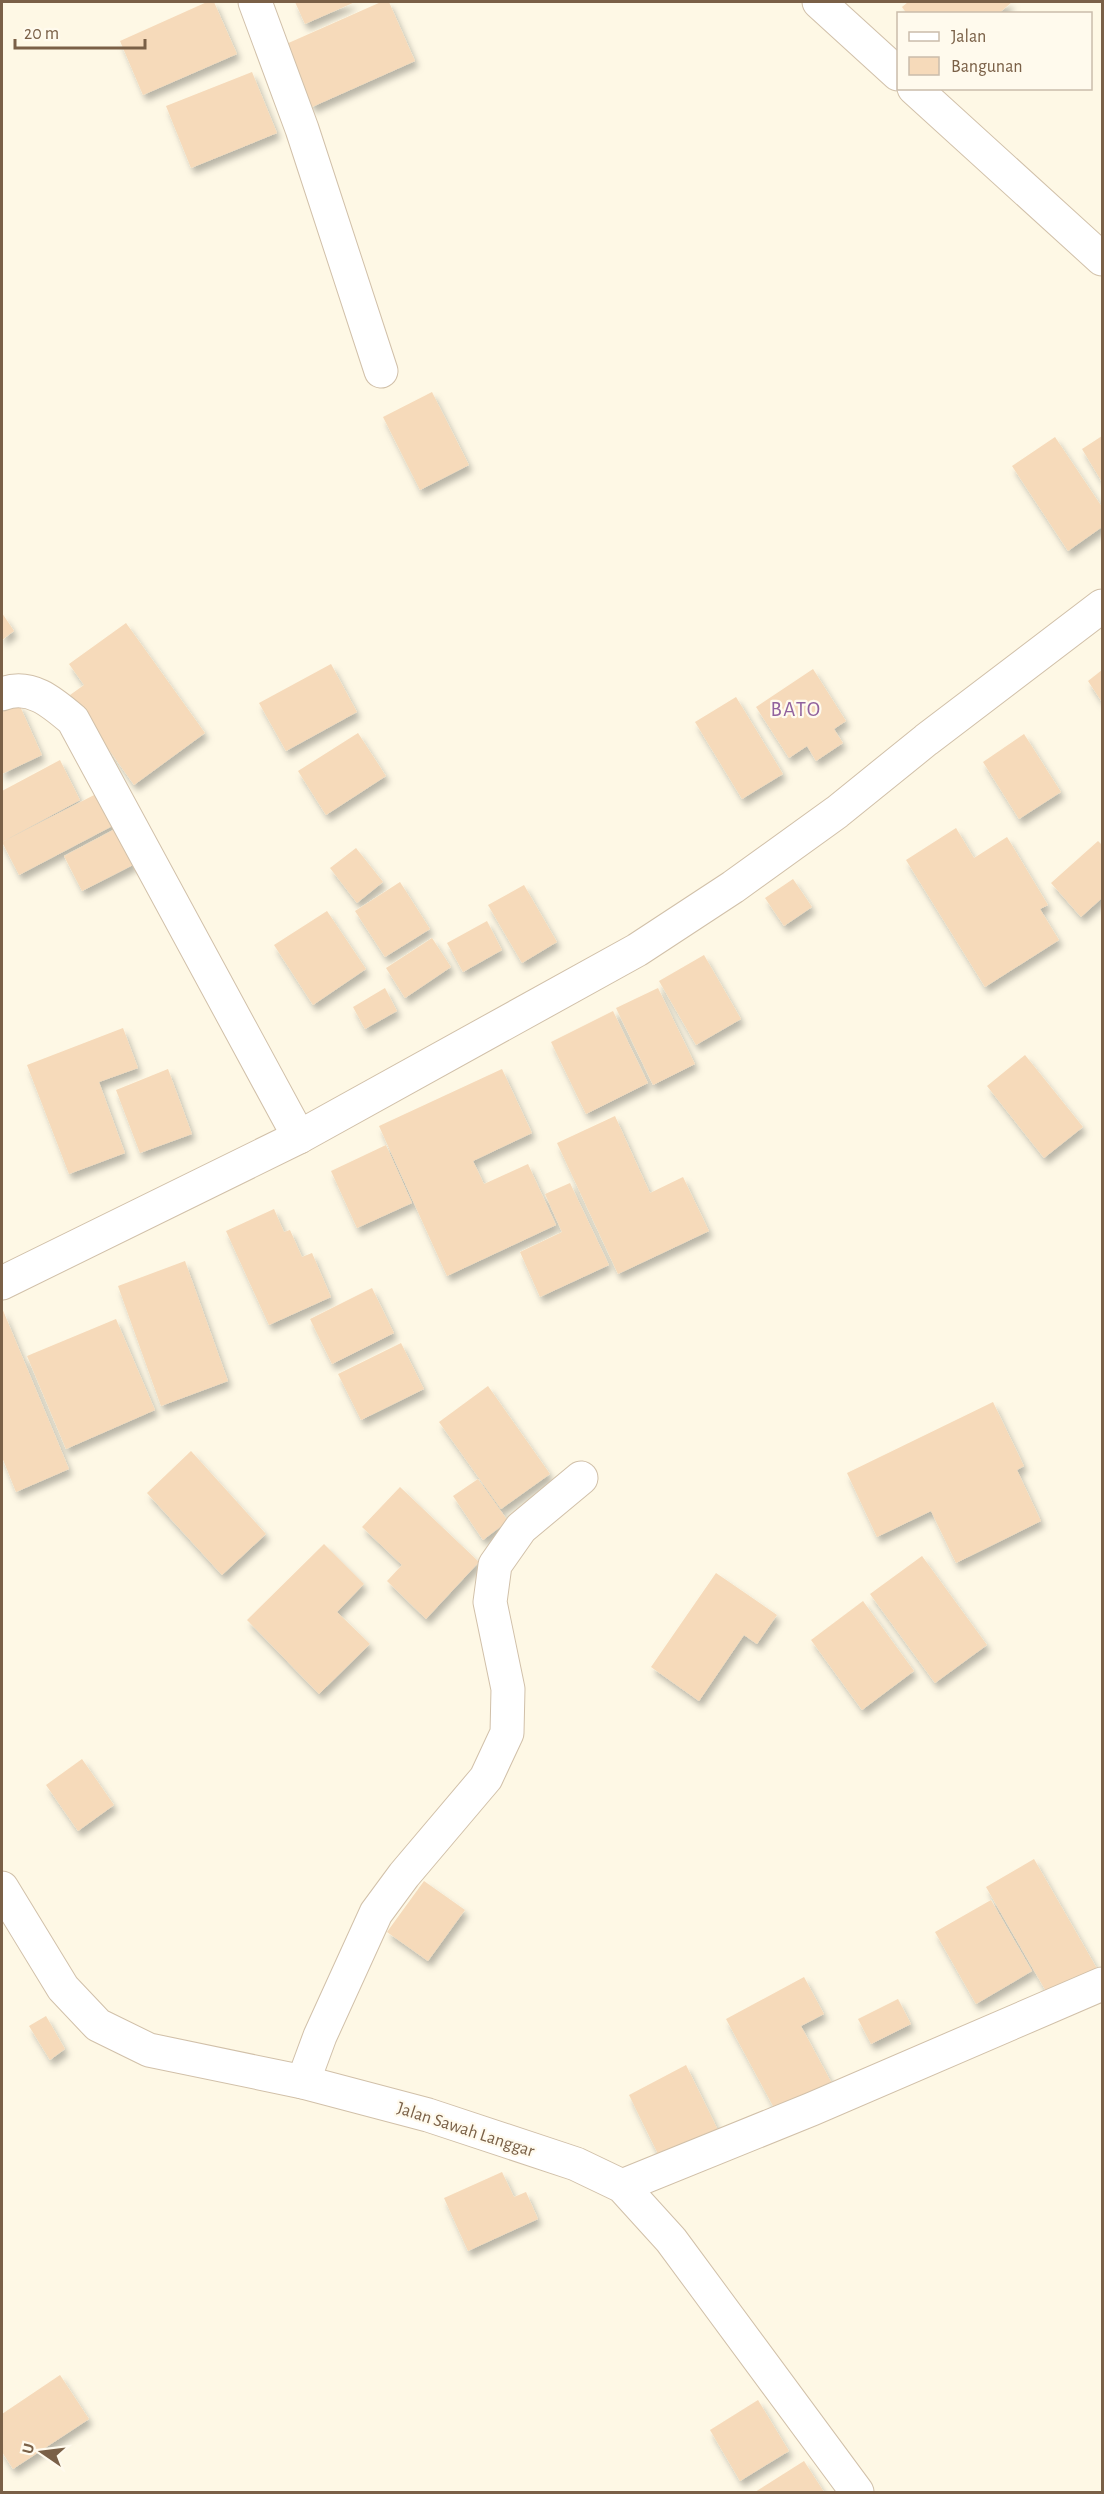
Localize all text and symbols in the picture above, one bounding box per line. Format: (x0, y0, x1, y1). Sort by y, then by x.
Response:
scale bar (15, 12, 146, 50)
legend (897, 12, 1092, 90)
text: 20 m (24, 25, 59, 43)
text: Jalan (951, 28, 986, 46)
text: Bangunan (951, 58, 1023, 76)
district label: BATO (770, 699, 822, 720)
street label: Jalan Sawah Langgar (395, 2099, 537, 2161)
north arrow (12, 2422, 72, 2482)
text: U (19, 2442, 37, 2456)

